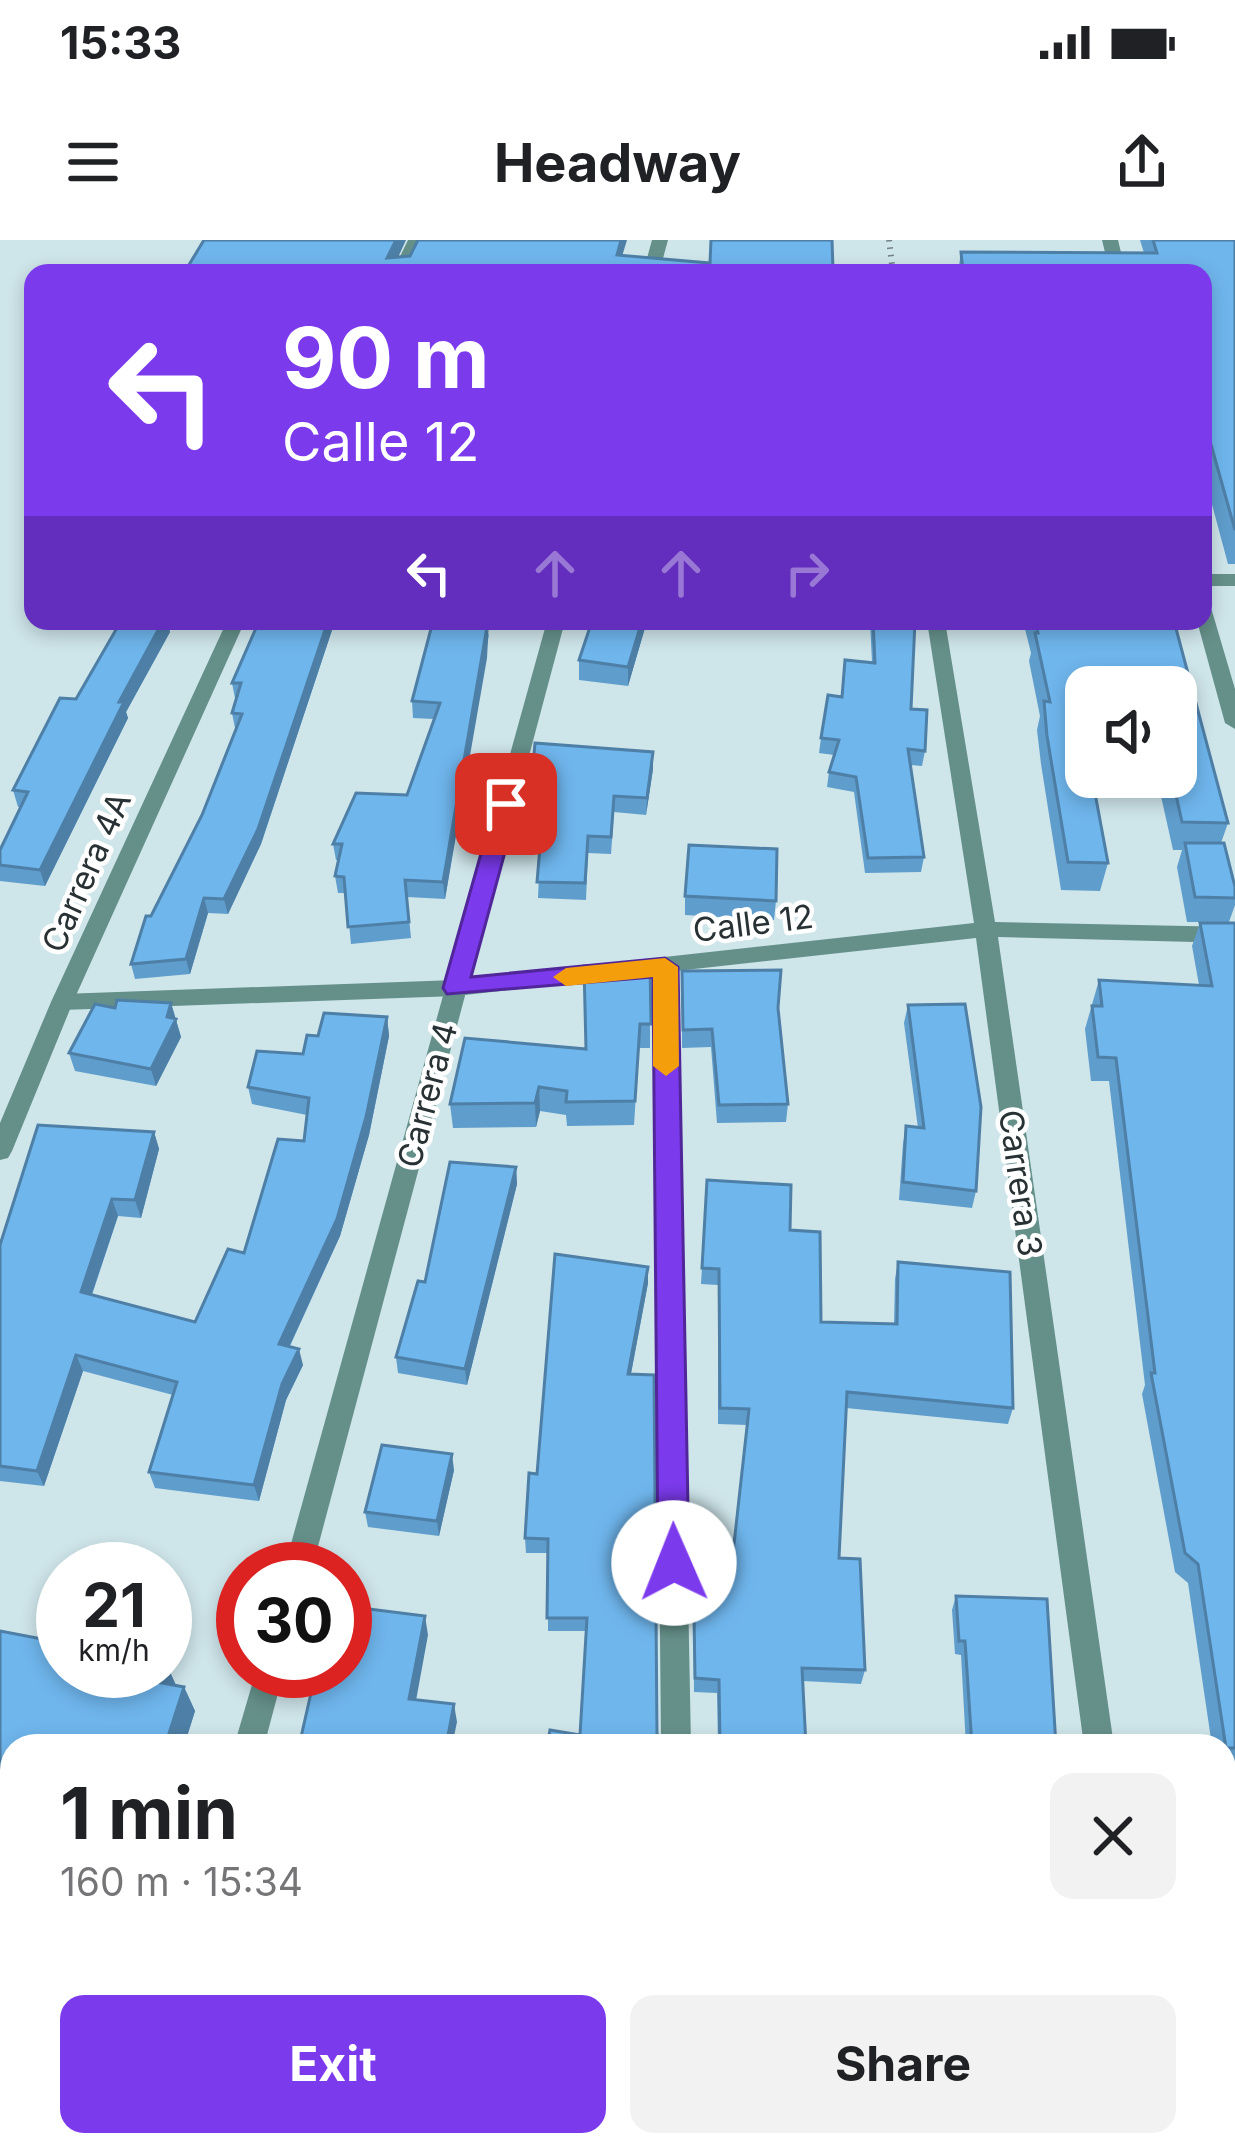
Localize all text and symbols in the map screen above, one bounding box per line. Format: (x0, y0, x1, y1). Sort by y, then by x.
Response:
text: 15:33 (60, 15, 181, 70)
icon: menu (60, 129, 126, 195)
icon: share (1109, 129, 1175, 195)
text: Headway (494, 130, 741, 195)
text: 90 m (282, 307, 490, 408)
icon: left (84, 312, 240, 468)
text: Calle 12 (282, 409, 480, 474)
icon: left (396, 540, 462, 606)
icon: ahead (522, 540, 588, 606)
icon: ahead (648, 540, 714, 606)
icon: right (774, 540, 840, 606)
map controls (1065, 666, 1197, 798)
button: sound (1065, 666, 1197, 798)
pin (455, 753, 557, 855)
icon: arrive (473, 771, 539, 837)
street label: Carrera 4A (33, 786, 139, 958)
street label: Calle 12 (691, 896, 815, 950)
street label: Carrera 4 (388, 1018, 466, 1172)
street label: Carrera 3 (991, 1107, 1051, 1259)
position arrow (611, 1500, 737, 1626)
speed limit sign: 30 (216, 1542, 372, 1698)
text: 21 (82, 1569, 146, 1641)
text: km/h (78, 1632, 150, 1668)
text: 1 min (60, 1769, 238, 1856)
button: close (1050, 1773, 1176, 1899)
text: 160 m · 15:34 (60, 1858, 303, 1905)
button: Exit (60, 1995, 606, 2133)
button: Share (630, 1995, 1176, 2133)

